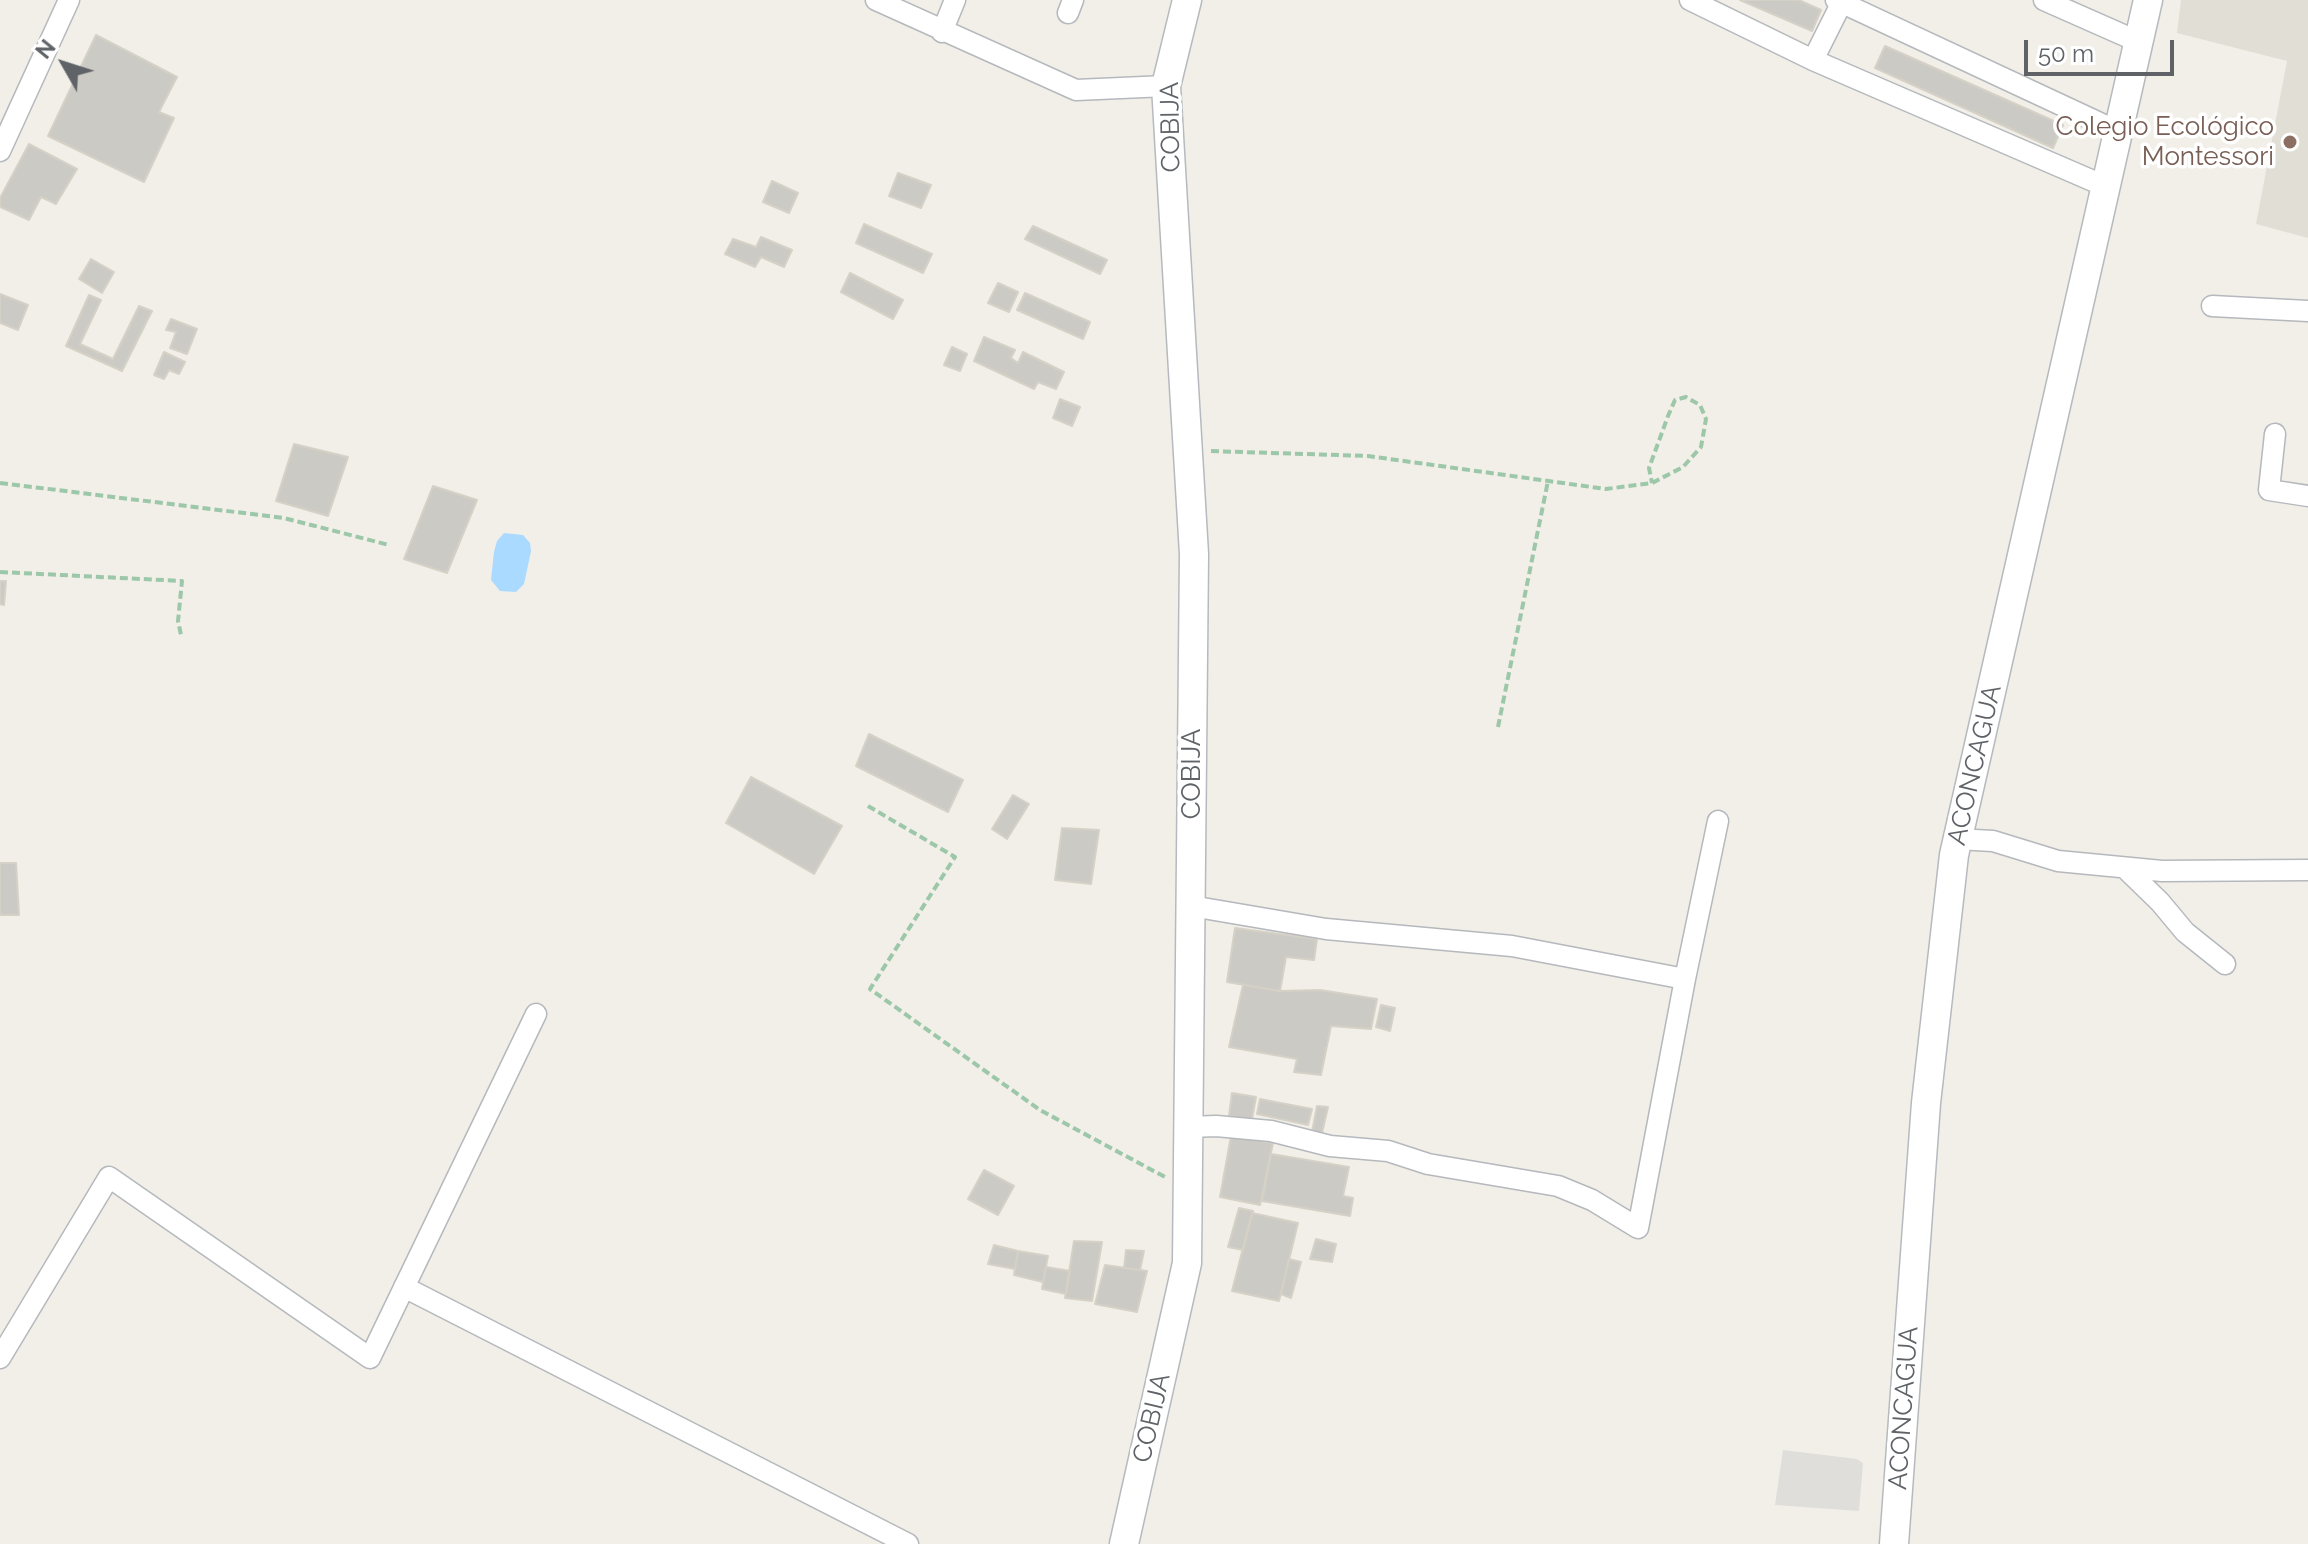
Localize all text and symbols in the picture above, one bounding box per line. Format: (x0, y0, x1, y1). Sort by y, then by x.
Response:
north arrow (24, 24, 104, 104)
scale bar (2028, 24, 2178, 74)
text: N (30, 34, 61, 64)
text: 50 m (2038, 39, 2094, 68)
street label: COBIJA (1155, 81, 1187, 173)
place label: Colegio Ecológico Montessori (2056, 111, 2274, 172)
marker: Colegio Ecológico Montessori (2281, 133, 2299, 151)
street label: ACONCAGUA (1941, 682, 2009, 848)
street label: COBIJA (1176, 729, 1208, 819)
street label: ACONCAGUA (1883, 1325, 1925, 1491)
street label: COBIJA (1127, 1370, 1177, 1466)

